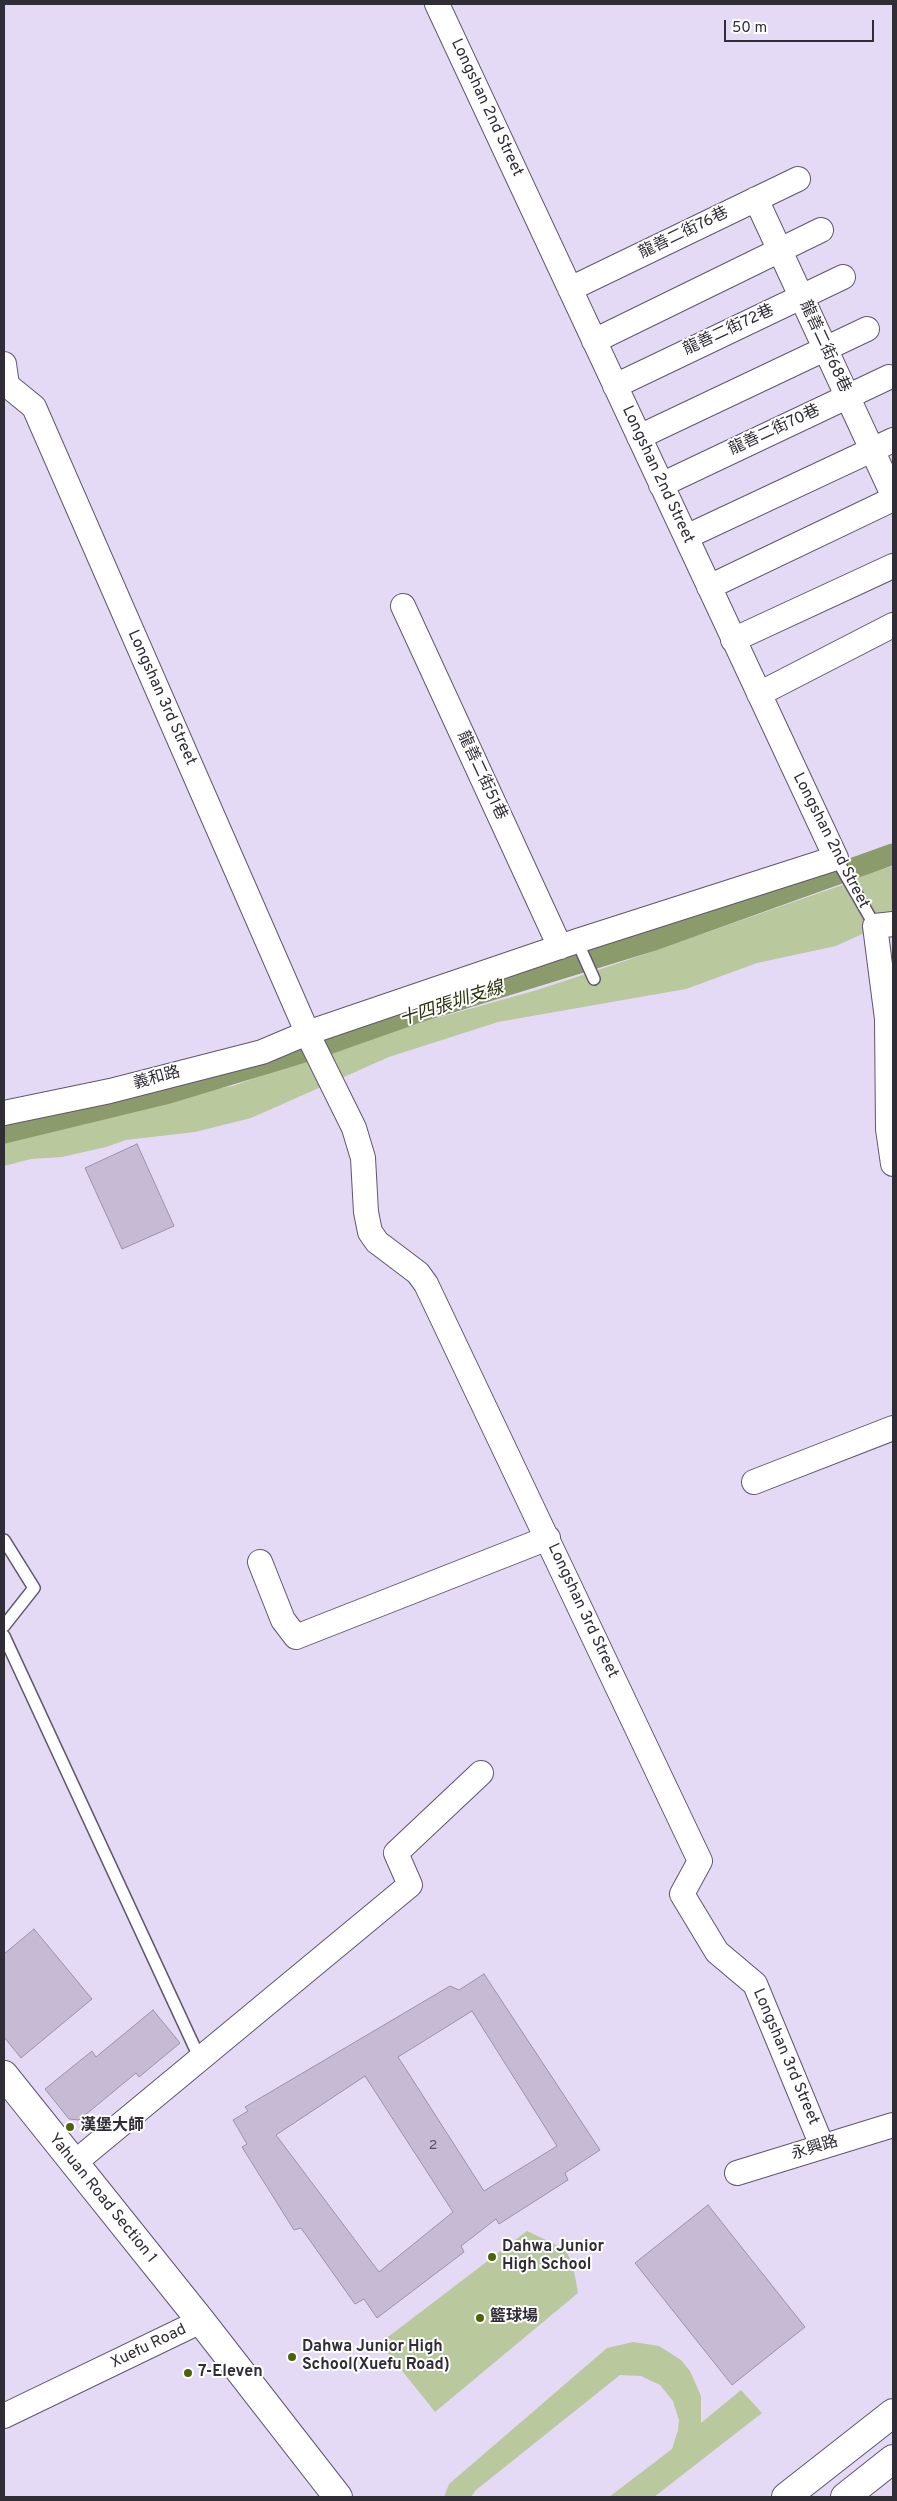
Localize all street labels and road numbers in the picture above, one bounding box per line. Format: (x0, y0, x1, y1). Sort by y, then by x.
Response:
street label: Longshan 2nd Street (446, 36, 526, 180)
street label: 龍善二街76巷 (636, 204, 732, 264)
street label: 龍善二街68巷 (794, 298, 854, 396)
street label: 龍善二街72巷 (681, 302, 777, 360)
street label: 龍善二街70巷 (726, 402, 824, 460)
street label: Longshan 2nd Street (617, 403, 697, 547)
street label: Longshan 3rd Street (122, 627, 200, 769)
street label: 龍善二街51巷 (452, 728, 510, 824)
street label: Longshan 2nd Street (787, 770, 873, 912)
street label: 義和路 (131, 1064, 183, 1094)
street label: Longshan 3rd Street (542, 1541, 622, 1681)
street label: Longshan 3rd Street (748, 1986, 822, 2128)
street label: Yahuan Road Section 1 (44, 2130, 160, 2268)
street label: 永興路 (789, 2133, 841, 2165)
street label: Xuefu Road (108, 2320, 190, 2374)

